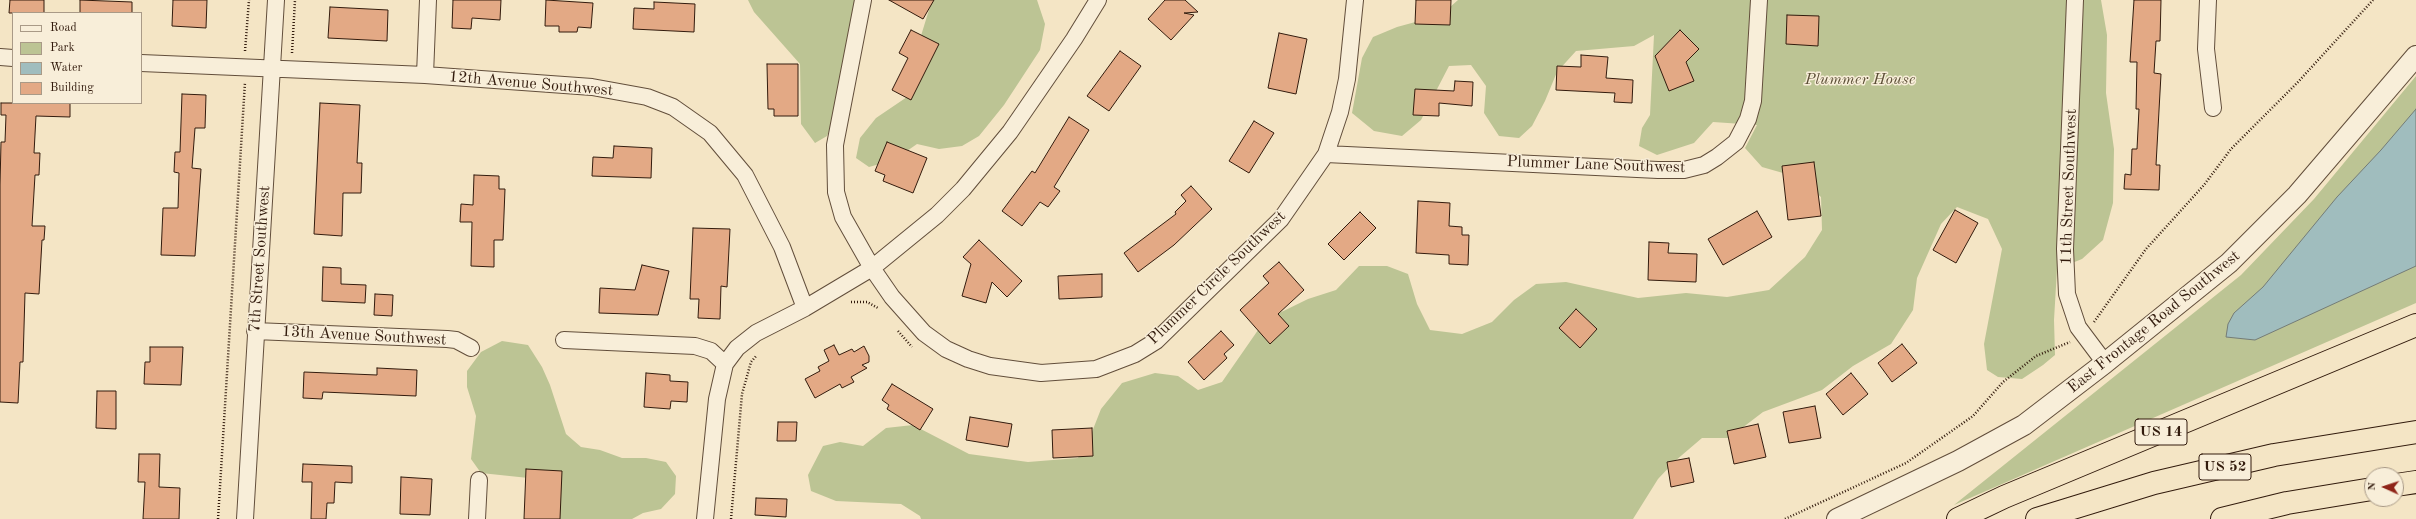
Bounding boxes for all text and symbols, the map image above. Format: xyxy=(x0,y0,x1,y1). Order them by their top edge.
legend xyxy=(12,12,142,104)
text: Road xyxy=(50,22,77,34)
text: Park xyxy=(50,42,75,54)
text: Water xyxy=(50,62,82,74)
street label: 12th Avenue Southwest xyxy=(448,67,614,101)
park label: Plummer House xyxy=(1805,70,1915,90)
text: Building xyxy=(50,82,94,94)
street label: 11th Street Southwest xyxy=(2057,108,2081,266)
street label: Plummer Lane Southwest xyxy=(1506,152,1686,178)
street label: 7th Street Southwest xyxy=(245,185,275,333)
street label: Plummer Circle Southwest xyxy=(1144,207,1290,349)
street label: East Frontage Road Southwest xyxy=(2064,246,2244,398)
street label: 13th Avenue Southwest xyxy=(281,322,447,350)
road number: US 14 xyxy=(2135,419,2187,445)
road number: US 52 xyxy=(2199,454,2251,480)
north arrow xyxy=(2364,467,2404,507)
text: N xyxy=(2367,482,2378,491)

